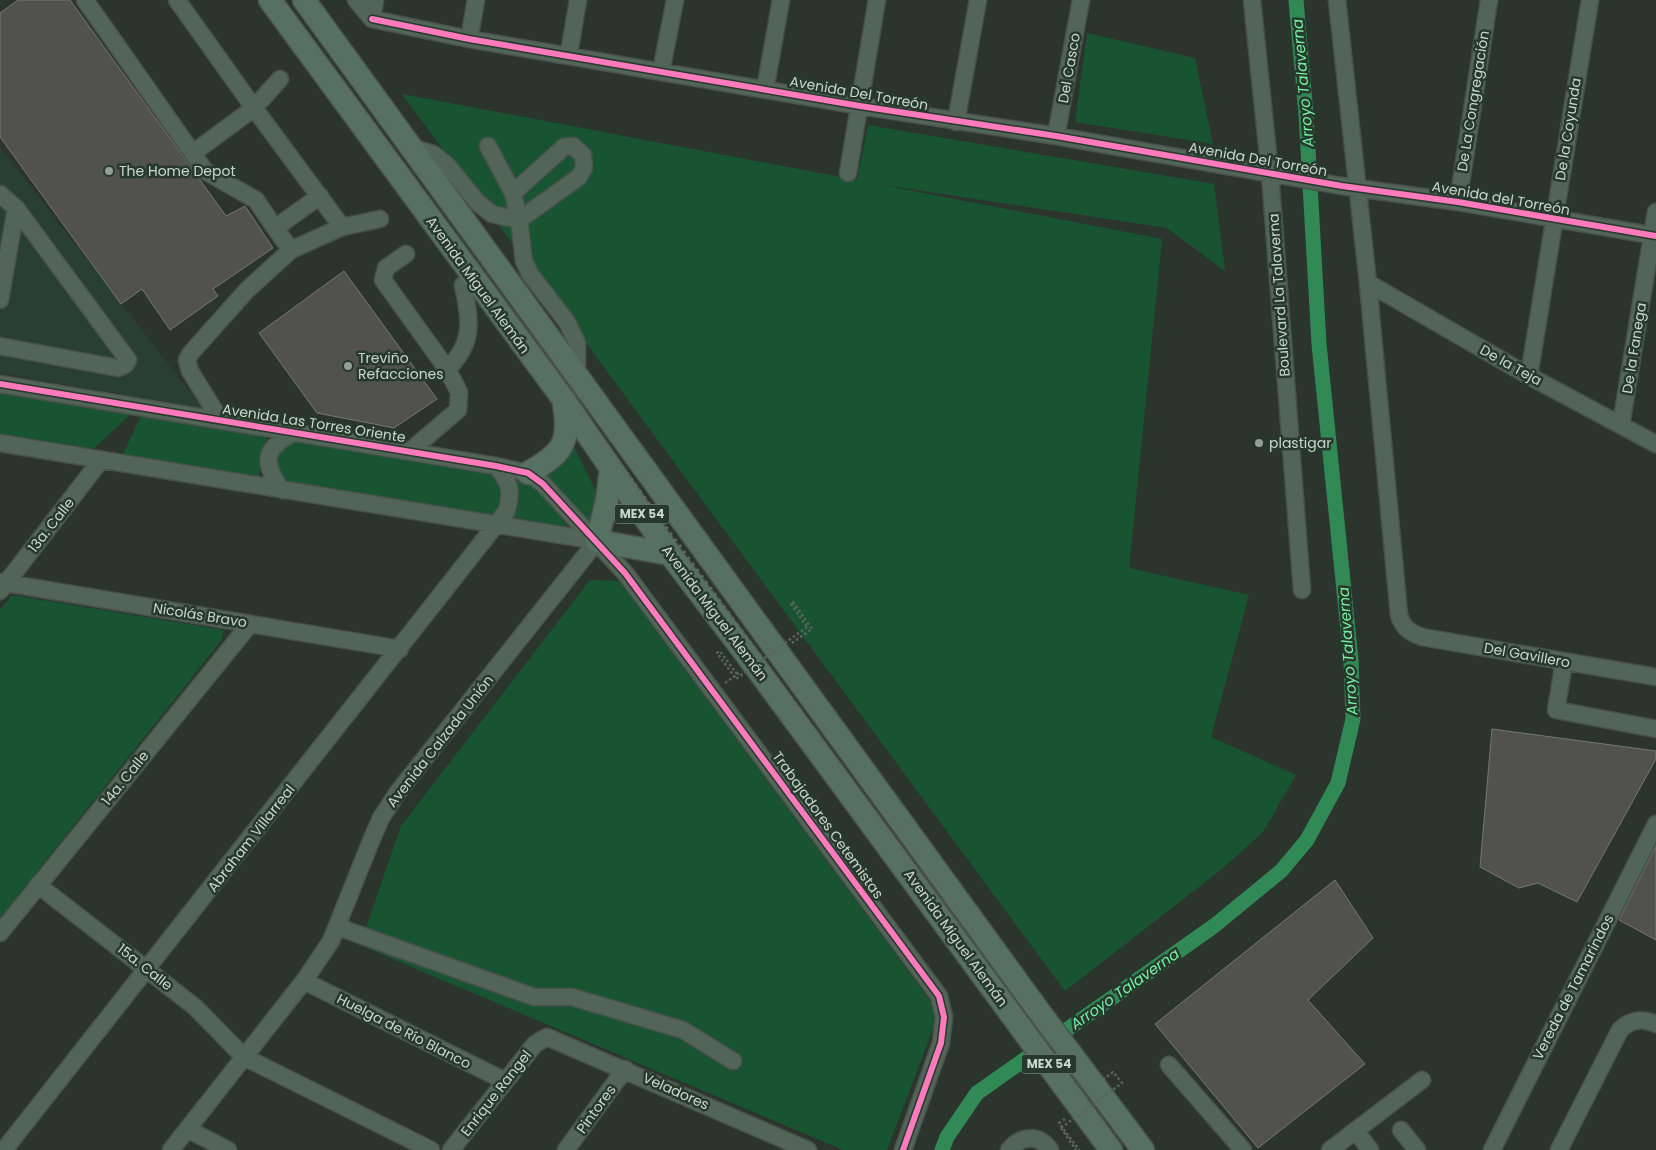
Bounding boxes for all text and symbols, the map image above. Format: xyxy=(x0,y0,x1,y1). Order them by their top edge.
water label: Arroyo Talaverna xyxy=(1286,18,1319,149)
street label: De La Congregación xyxy=(1452,29,1494,173)
street label: Del Casco xyxy=(1053,31,1085,105)
street label: Avenida Del Torreón xyxy=(788,71,930,115)
street label: De la Coyunda xyxy=(1550,76,1586,182)
street label: Avenida Del Torreón xyxy=(1187,137,1329,181)
place label: The Home Depot xyxy=(119,161,236,181)
marker: The Home Depot xyxy=(103,165,115,177)
street label: Avenida del Torreón xyxy=(1430,176,1572,220)
street label: Avenida Miguel Alemán xyxy=(421,212,535,358)
street label: Boulevard La Talaverna xyxy=(1263,213,1295,377)
street label: De la Fanega xyxy=(1617,301,1651,395)
street label: De la Teja xyxy=(1476,340,1546,390)
place label: Treviño Refacciones xyxy=(358,348,444,384)
marker: Treviño Refacciones xyxy=(342,360,354,372)
street label: Avenida Las Torres Oriente xyxy=(221,399,407,447)
place label: plastigar xyxy=(1269,433,1331,453)
marker: plastigar xyxy=(1253,437,1265,449)
street label: 13a. Calle xyxy=(23,493,79,557)
road number: MEX 54 xyxy=(614,504,670,524)
street label: Avenida Miguel Alemán xyxy=(657,541,773,685)
water label: Arroyo Talaverna xyxy=(1333,586,1363,717)
street label: Nicolás Bravo xyxy=(152,598,248,632)
street label: Del Gavillero xyxy=(1482,638,1572,672)
street label: Avenida Calzada Unión xyxy=(382,671,498,811)
street label: 14a. Calle xyxy=(97,746,154,810)
street label: Trabajadores Cetemistas xyxy=(768,747,888,903)
street label: Abraham Villarreal xyxy=(203,780,299,896)
street label: Avenida Miguel Alemán xyxy=(899,865,1013,1011)
street label: Vereda de Tamarindos xyxy=(1528,911,1618,1063)
street label: 15a. Calle xyxy=(113,939,177,995)
water label: Arroyo Talaverna xyxy=(1065,943,1183,1035)
street label: Huelga de Río Blanco xyxy=(334,989,474,1073)
street label: Enrique Rangel xyxy=(456,1046,536,1140)
road number: MEX 54 xyxy=(1022,1054,1076,1074)
street label: Veladores xyxy=(640,1067,712,1115)
street label: Pintores xyxy=(572,1081,620,1137)

